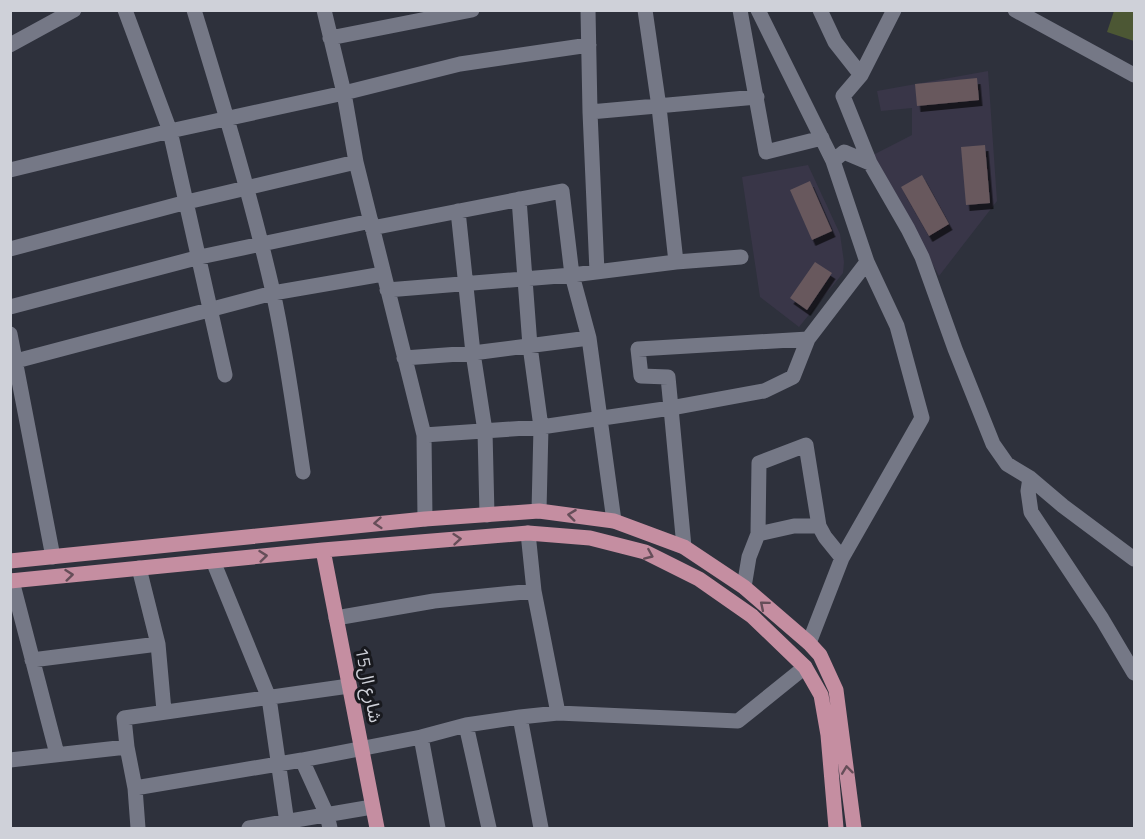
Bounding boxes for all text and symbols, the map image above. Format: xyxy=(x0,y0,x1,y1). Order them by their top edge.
one-way arrow xyxy=(567,510,577,522)
one-way arrow xyxy=(373,516,382,529)
one-way arrow xyxy=(452,532,461,545)
one-way arrow xyxy=(643,548,654,560)
one-way arrow xyxy=(258,550,267,563)
one-way arrow xyxy=(64,570,73,582)
one-way arrow xyxy=(760,601,771,612)
street label: شارع ال15 xyxy=(348,645,390,725)
one-way arrow xyxy=(841,766,854,775)

